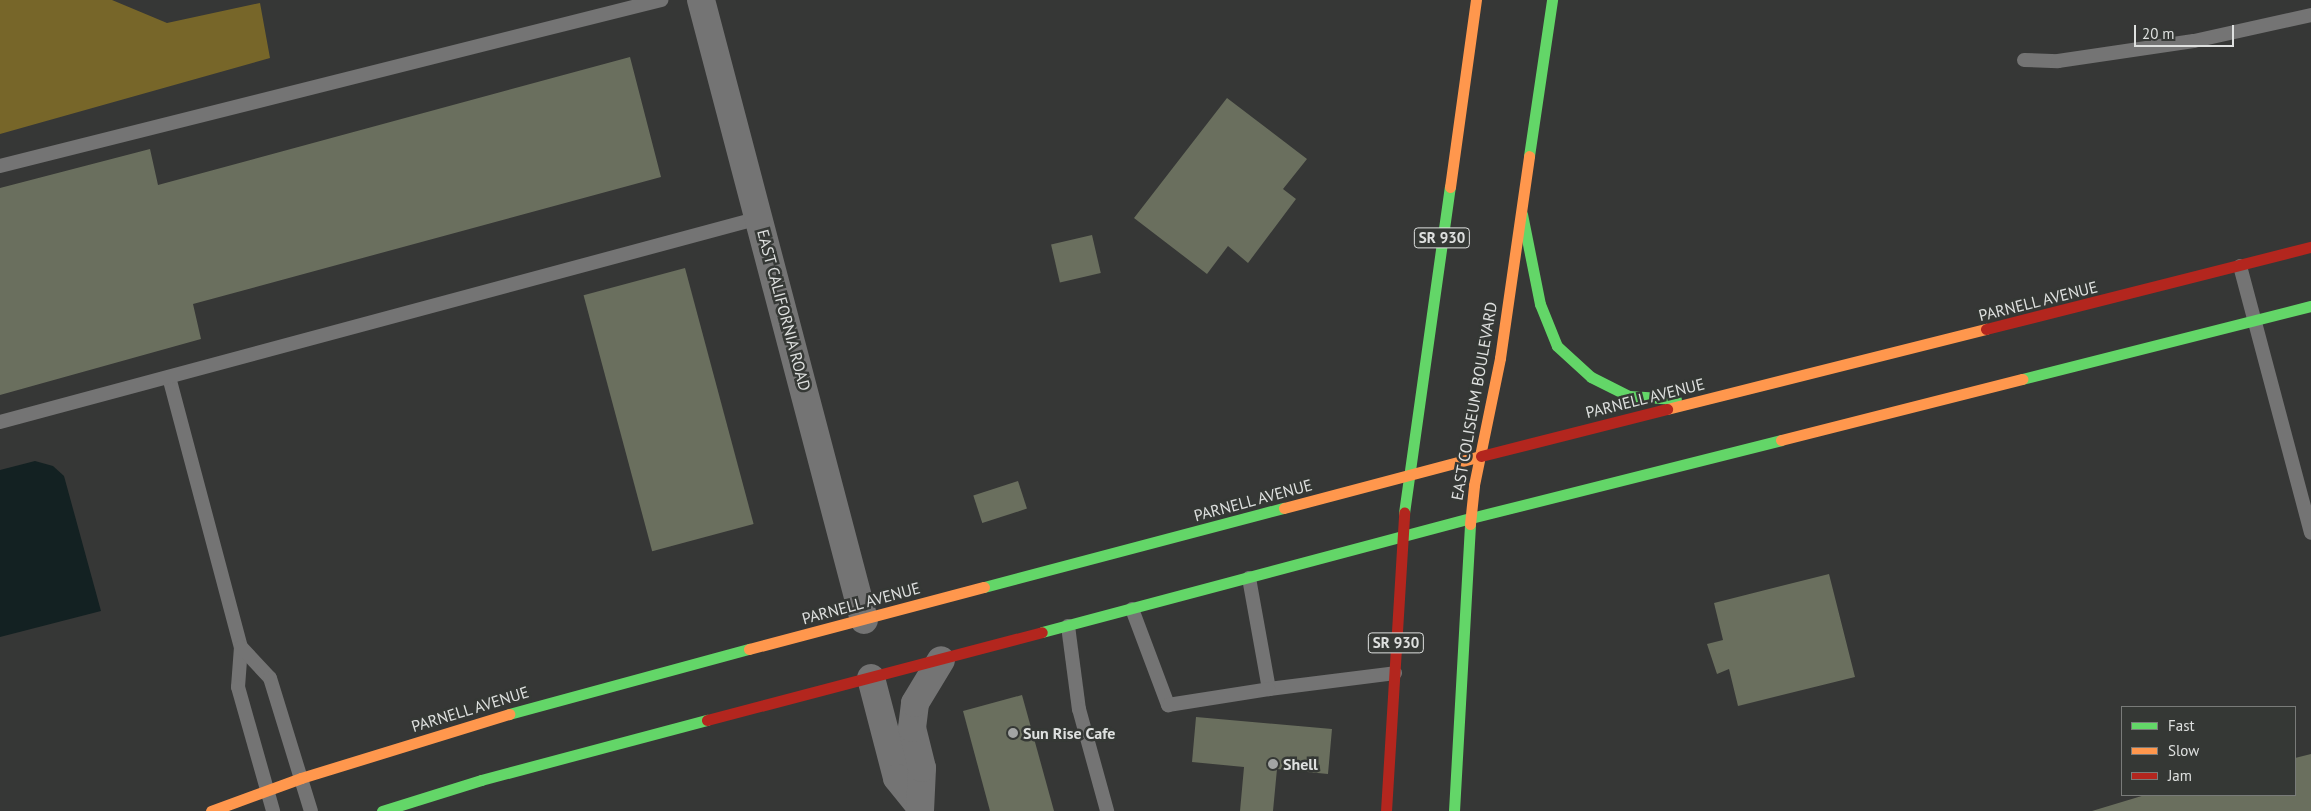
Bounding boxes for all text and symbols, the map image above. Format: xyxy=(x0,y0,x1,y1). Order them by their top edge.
scale bar xyxy=(2136,15,2236,47)
text: 20 m xyxy=(2142,24,2175,43)
road number: SR 930 xyxy=(1413,226,1471,250)
street label: EAST CALIFORNIA ROAD xyxy=(753,227,815,393)
street label: PARNELL AVENUE xyxy=(1976,277,2100,325)
street label: EAST COLISEUM BOULEVARD xyxy=(1447,300,1501,502)
street label: PARNELL AVENUE xyxy=(1583,374,1707,422)
street label: PARNELL AVENUE xyxy=(1191,475,1315,525)
street label: PARNELL AVENUE xyxy=(799,578,923,628)
road number: SR 930 xyxy=(1367,630,1425,656)
street label: PARNELL AVENUE xyxy=(408,682,532,736)
legend xyxy=(2121,706,2296,796)
text: Fast xyxy=(2168,716,2195,735)
place label: Sun Rise Cafe xyxy=(1023,723,1116,743)
marker: Sun Rise Cafe xyxy=(1007,727,1019,739)
text: Slow xyxy=(2168,741,2199,760)
place label: Shell xyxy=(1283,754,1318,774)
marker: Shell xyxy=(1267,758,1279,770)
text: Jam xyxy=(2168,766,2192,785)

